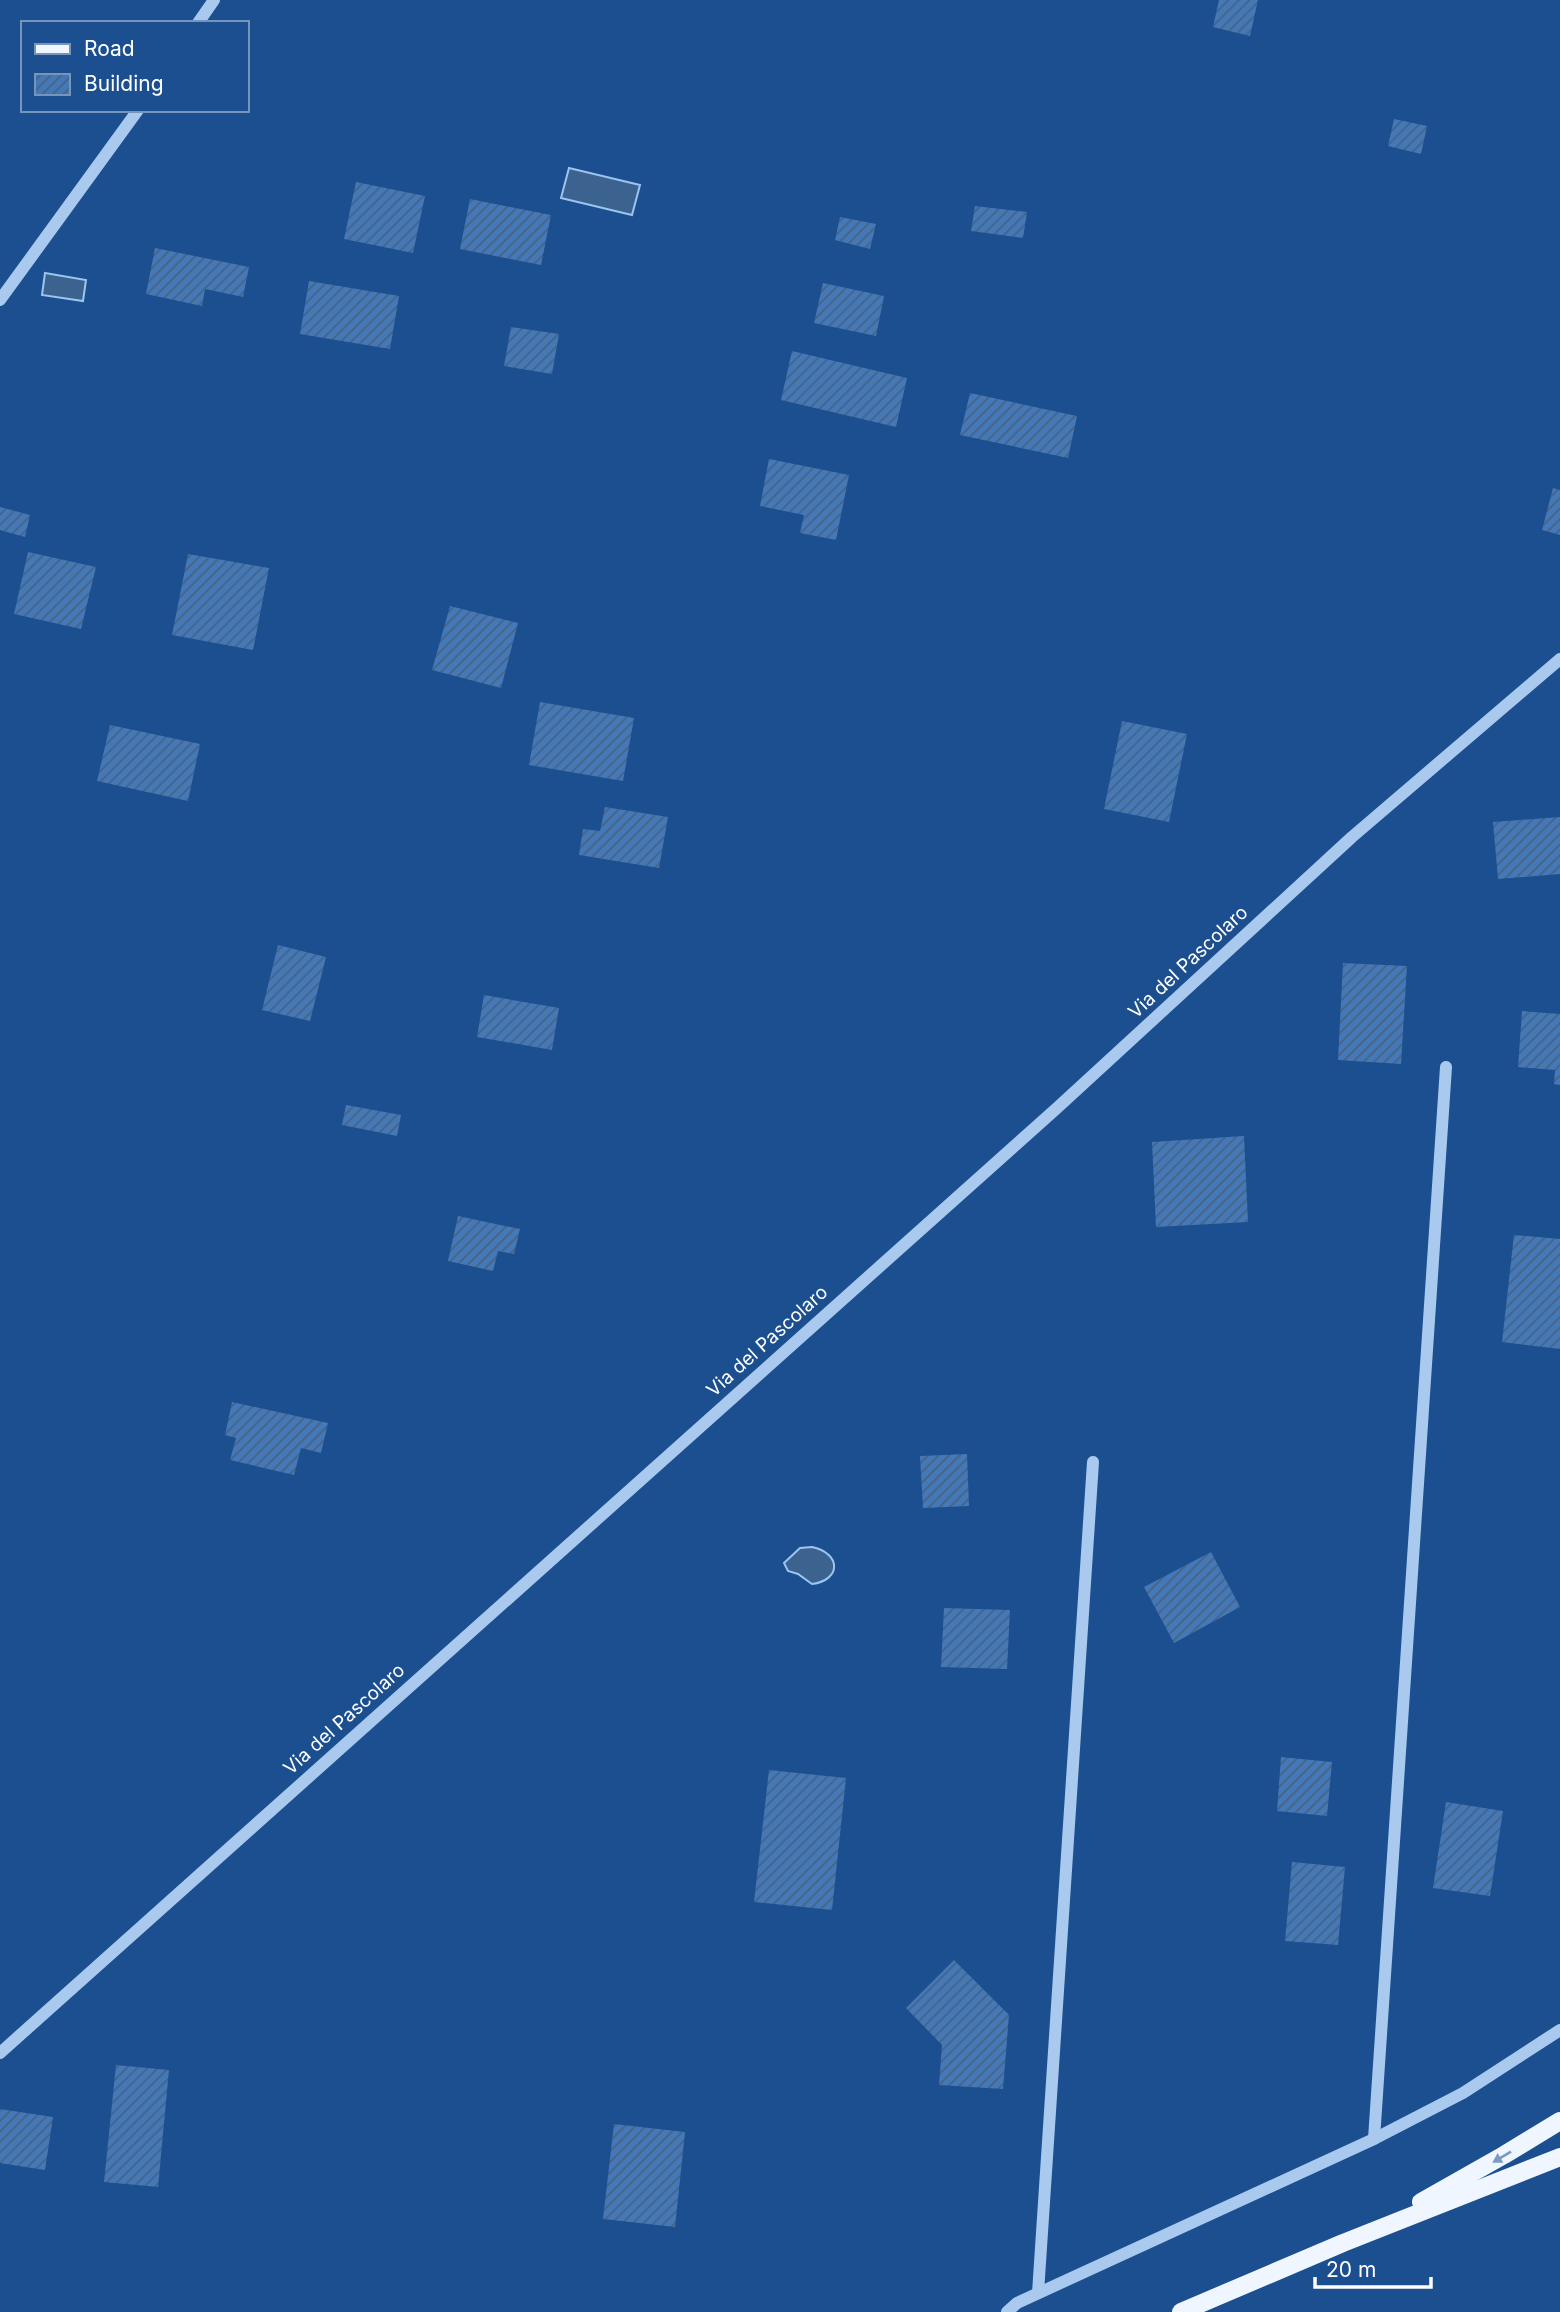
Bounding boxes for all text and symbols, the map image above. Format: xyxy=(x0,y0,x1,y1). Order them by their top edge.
legend xyxy=(21,21,248,112)
text: Road xyxy=(84,36,135,61)
text: Building xyxy=(84,71,164,96)
street label: Via del Pascolaro xyxy=(1123,901,1253,1023)
street label: Via del Pascolaro xyxy=(702,1281,832,1401)
street label: Via del Pascolaro xyxy=(279,1659,409,1779)
one-way arrow xyxy=(1492,2150,1511,2163)
scale bar xyxy=(1315,2246,1430,2290)
text: 20 m xyxy=(1326,2257,1376,2282)

